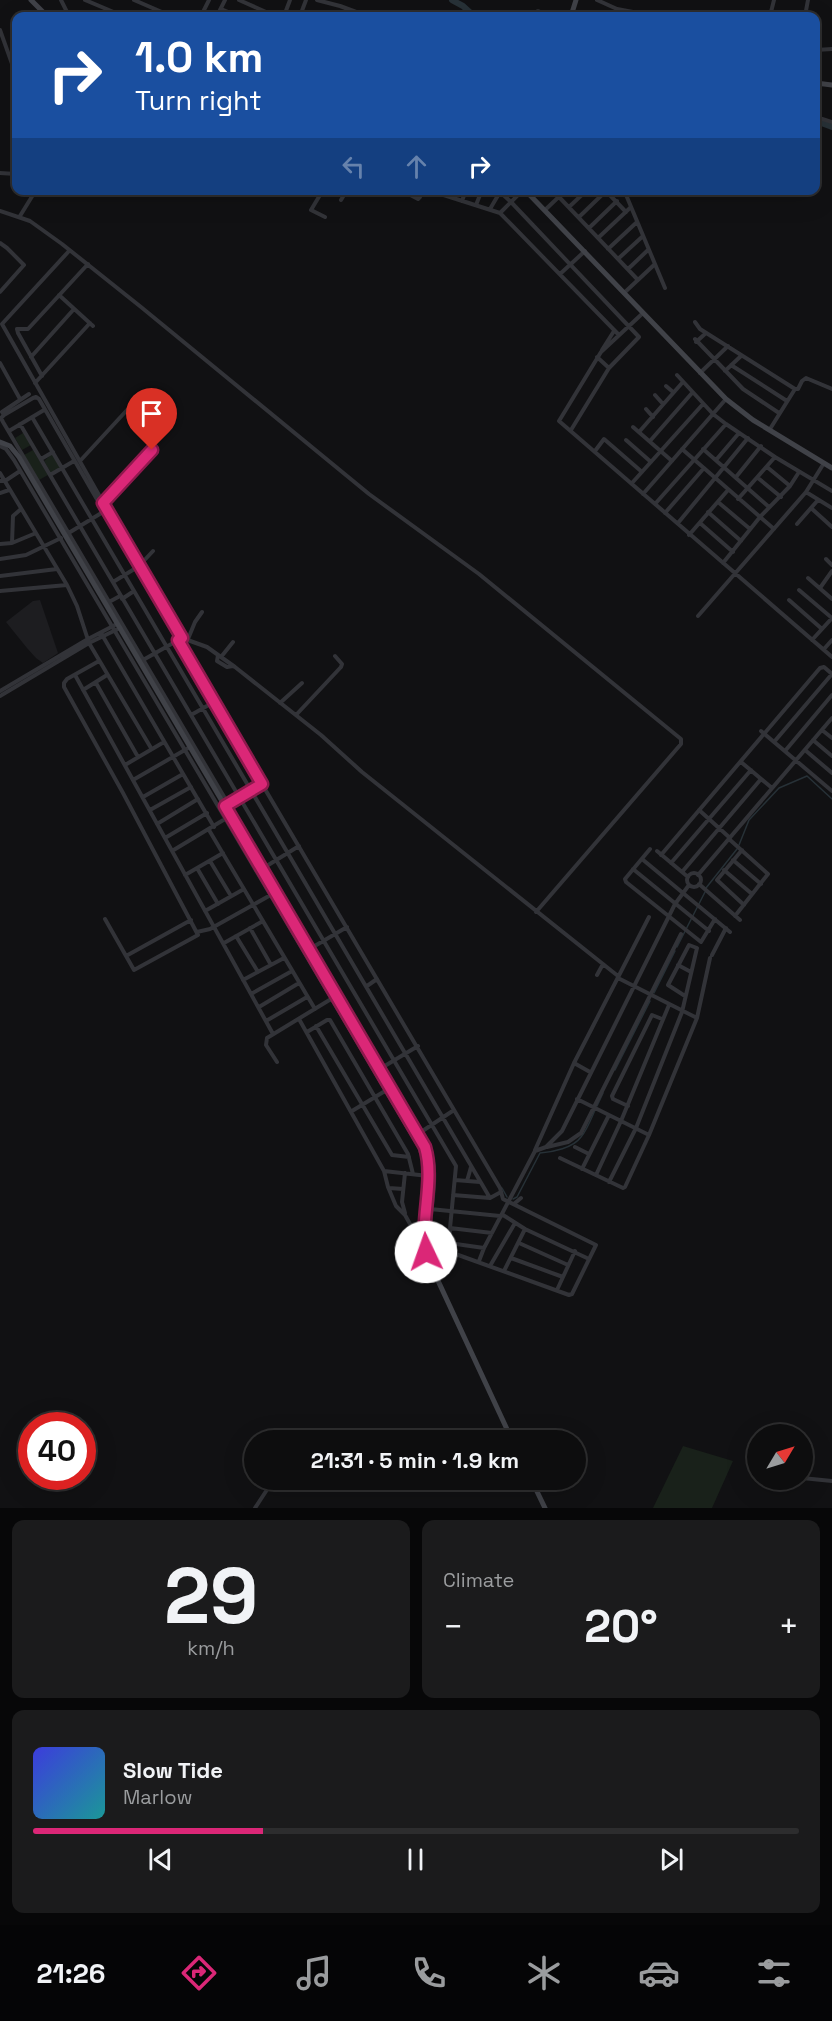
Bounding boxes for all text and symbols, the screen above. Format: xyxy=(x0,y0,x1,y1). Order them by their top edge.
text: 1.0 km xyxy=(135,31,263,84)
icon: right xyxy=(36,36,114,114)
text: Turn right xyxy=(135,83,262,118)
icon: left xyxy=(337,150,370,183)
icon: ahead xyxy=(400,150,433,183)
icon: right xyxy=(463,150,496,183)
pin xyxy=(126,388,177,450)
icon: arrive xyxy=(135,397,168,430)
position arrow xyxy=(394,1220,458,1284)
speed limit sign: 40 xyxy=(18,1412,96,1490)
north arrow xyxy=(747,1424,813,1490)
map controls xyxy=(747,1424,813,1490)
text: 21:31 · 5 min · 1.9 km xyxy=(311,1446,519,1474)
text: 29 xyxy=(164,1546,258,1646)
text: Climate xyxy=(443,1567,514,1593)
text: 20° xyxy=(584,1598,658,1655)
text: − xyxy=(443,1606,463,1648)
text: + xyxy=(779,1606,799,1648)
text: km/h xyxy=(187,1635,235,1661)
text: Slow Tide xyxy=(123,1756,223,1784)
text: Marlow xyxy=(123,1784,192,1810)
icon: previous xyxy=(144,1843,177,1876)
icon: pause xyxy=(399,1843,432,1876)
icon: next xyxy=(655,1843,688,1876)
icon: directions xyxy=(178,1952,220,1994)
icon: music xyxy=(293,1952,335,1994)
icon: phone xyxy=(408,1952,450,1994)
icon: climate xyxy=(523,1952,565,1994)
icon: car xyxy=(638,1952,680,1994)
icon: filters xyxy=(753,1952,795,1994)
text: 21:26 xyxy=(36,1956,106,1991)

